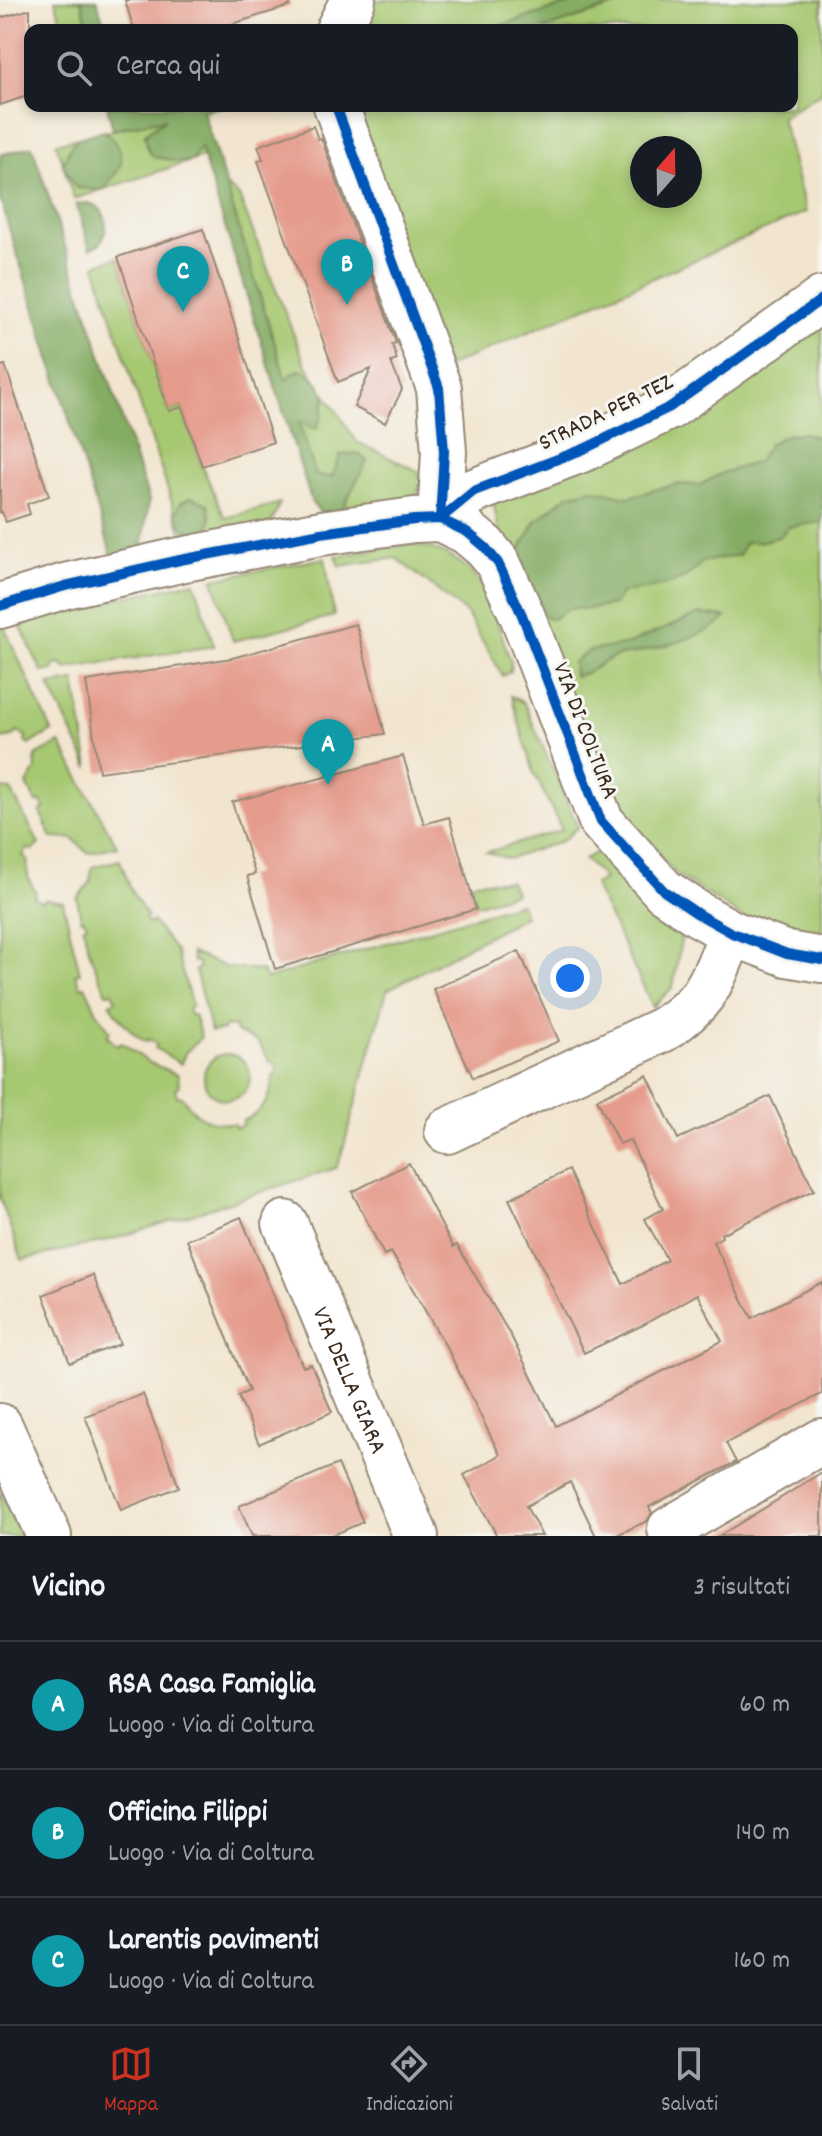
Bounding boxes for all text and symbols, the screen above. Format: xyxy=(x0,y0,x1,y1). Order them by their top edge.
search box xyxy=(24,24,798,112)
icon: search xyxy=(52,46,96,90)
text: Cerca qui xyxy=(116,47,220,90)
north arrow xyxy=(630,136,702,208)
pin: B xyxy=(321,239,373,305)
pin: C xyxy=(157,246,209,312)
street label: STRADA PER TEZ xyxy=(533,366,680,461)
street label: VIA DI COLTURA xyxy=(542,658,626,805)
pin: A xyxy=(302,719,354,785)
your location xyxy=(550,958,590,998)
street label: VIA DELLA GIARA xyxy=(302,1302,394,1460)
text: Vicino xyxy=(32,1564,105,1613)
text: 3 risultati xyxy=(694,1570,790,1607)
text: RSA Casa Famiglia xyxy=(108,1665,315,1708)
text: A xyxy=(51,1687,65,1724)
text: 60 m xyxy=(739,1687,790,1724)
text: Luogo · Via di Coltura xyxy=(108,1708,314,1745)
text: Officina Filippi xyxy=(108,1793,267,1836)
text: B xyxy=(52,1815,64,1852)
text: 140 m xyxy=(736,1815,790,1852)
text: Luogo · Via di Coltura xyxy=(108,1836,314,1873)
text: Larentis pavimenti xyxy=(108,1921,319,1964)
text: C xyxy=(52,1943,64,1980)
text: 160 m xyxy=(734,1943,790,1980)
text: Luogo · Via di Coltura xyxy=(108,1964,314,2001)
tab: Mappa xyxy=(104,2042,158,2121)
tab: Indicazioni xyxy=(366,2042,453,2121)
tab: Salvati xyxy=(661,2042,718,2121)

